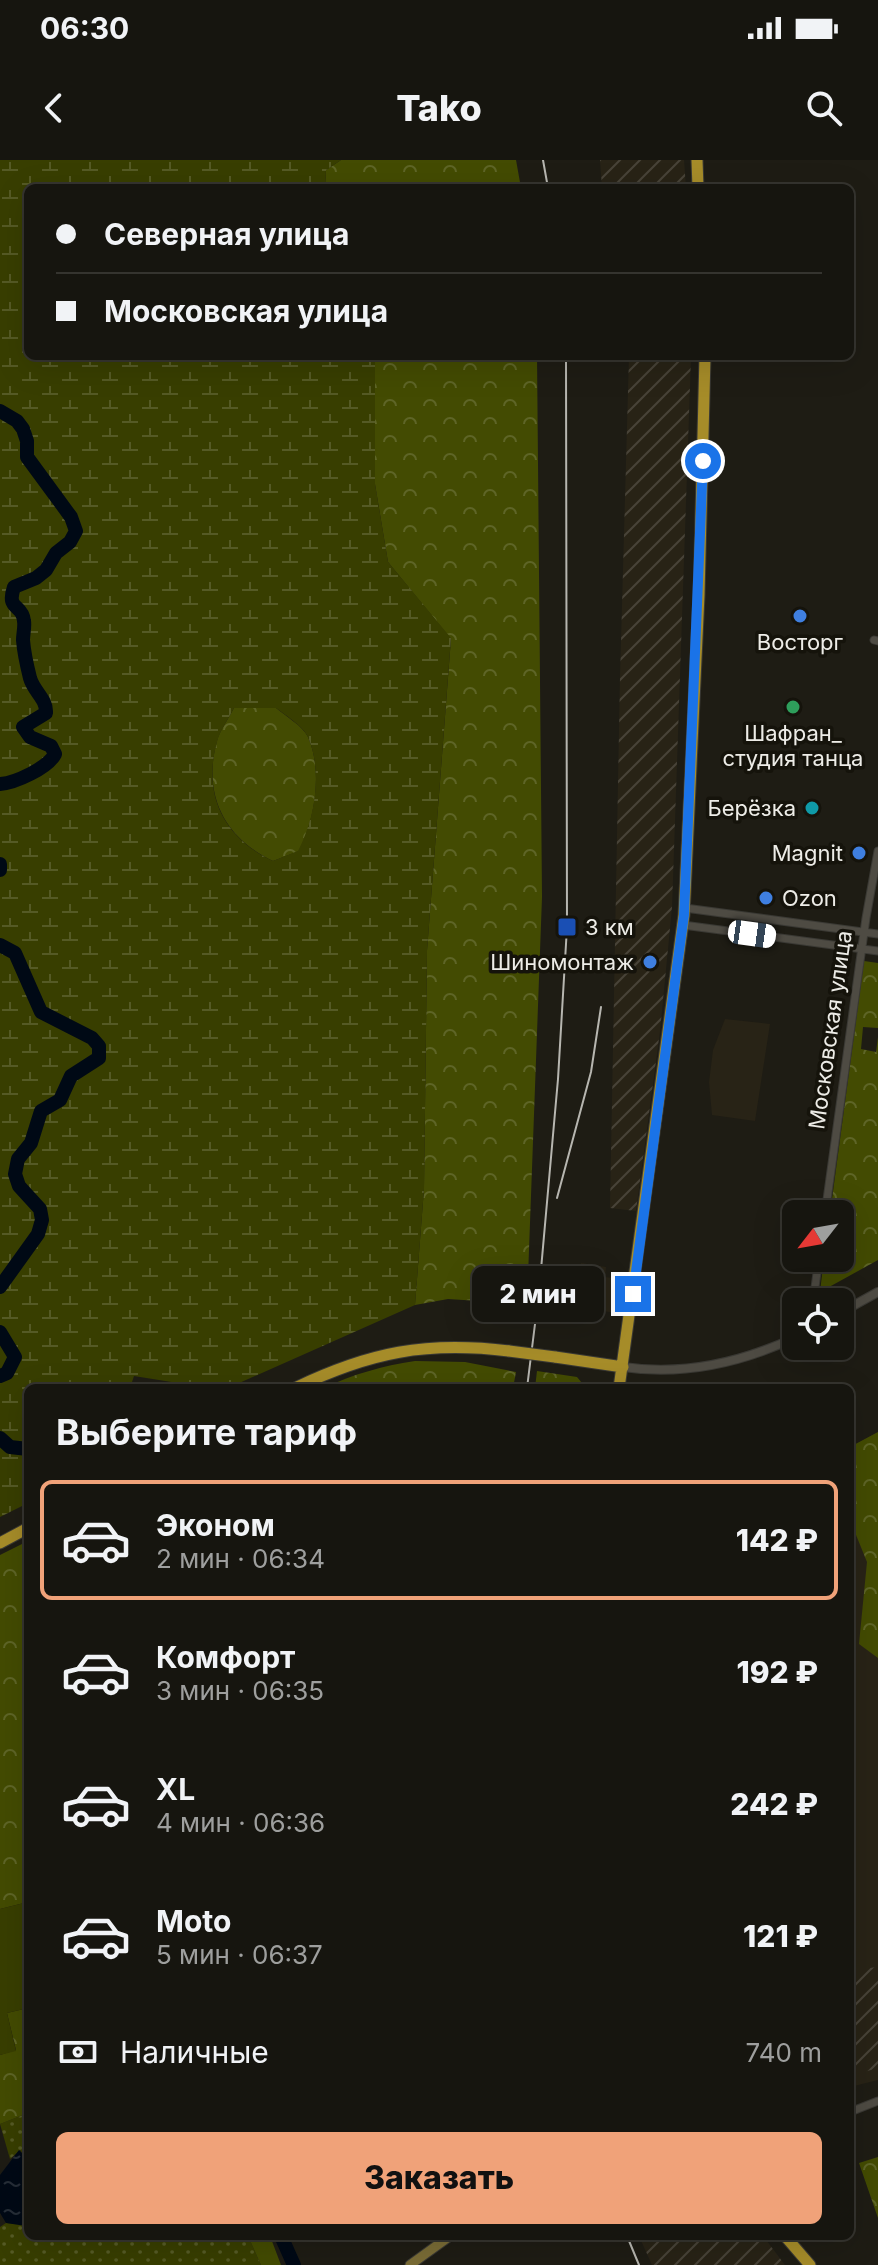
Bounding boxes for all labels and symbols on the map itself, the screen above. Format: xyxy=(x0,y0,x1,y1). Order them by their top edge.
route start xyxy=(685,443,721,479)
marker: Восторг xyxy=(791,607,809,625)
place label: Восторг xyxy=(757,629,844,655)
marker: Шафран_ студия танца xyxy=(784,698,802,716)
place label: Шафран_ студия танца xyxy=(723,720,863,771)
place label: Берёзка xyxy=(708,795,796,821)
marker: Берёзка xyxy=(803,799,821,817)
place label: Magnit xyxy=(772,840,843,866)
marker: Magnit xyxy=(850,844,868,862)
place label: Ozon xyxy=(782,885,837,911)
marker: Ozon xyxy=(757,889,775,907)
place label: 3 км xyxy=(585,914,634,940)
marker: 3 км xyxy=(556,916,578,938)
car xyxy=(727,919,777,949)
street label: Московская улица xyxy=(803,929,857,1131)
place label: Шиномонтаж xyxy=(490,949,634,975)
marker: Шиномонтаж xyxy=(641,953,659,971)
north arrow xyxy=(782,1200,854,1272)
callout: 2 мин xyxy=(473,1266,605,1322)
route end xyxy=(615,1276,651,1312)

